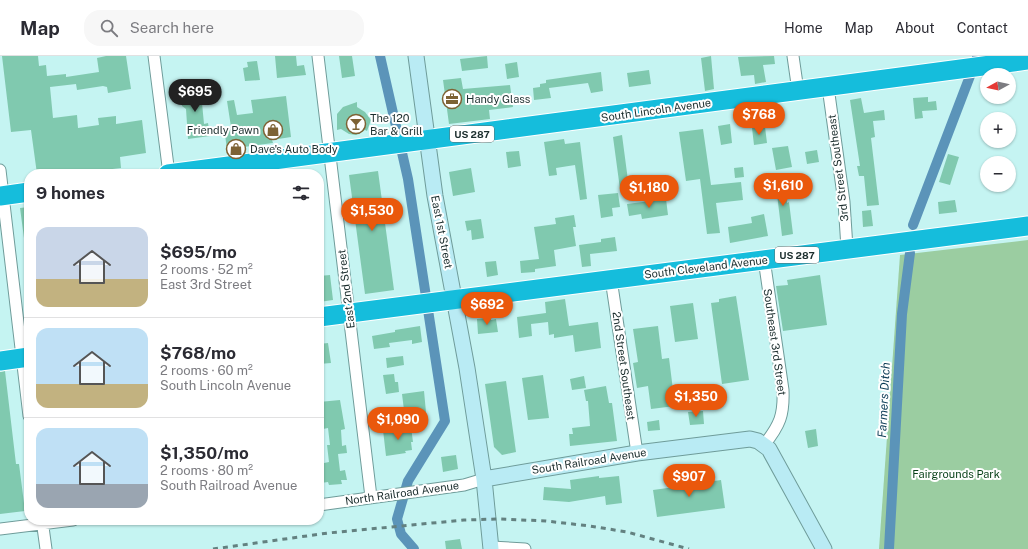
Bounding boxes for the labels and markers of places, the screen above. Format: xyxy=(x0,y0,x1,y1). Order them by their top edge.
pin: $695 xyxy=(171,79,219,113)
office icon: Handy Glass xyxy=(441,88,463,110)
place label: Handy Glass xyxy=(466,93,531,105)
pin: $768 xyxy=(735,102,783,136)
place label: The 120 Bar & Grill xyxy=(370,112,423,137)
bar icon: The 120 Bar & Grill xyxy=(345,113,367,135)
shop icon: Friendly Pawn xyxy=(262,119,284,141)
place label: Friendly Pawn xyxy=(187,124,259,136)
shop icon: Dave's Auto Body xyxy=(225,138,247,160)
place label: Dave's Auto Body xyxy=(250,143,338,155)
pin: $1,610 xyxy=(750,173,816,207)
pin: $1,180 xyxy=(616,175,682,209)
pin: $1,530 xyxy=(339,198,405,232)
pin: $692 xyxy=(463,292,511,326)
pin: $1,350 xyxy=(663,384,729,418)
pin: $1,090 xyxy=(365,407,431,441)
pin: $907 xyxy=(665,464,713,498)

